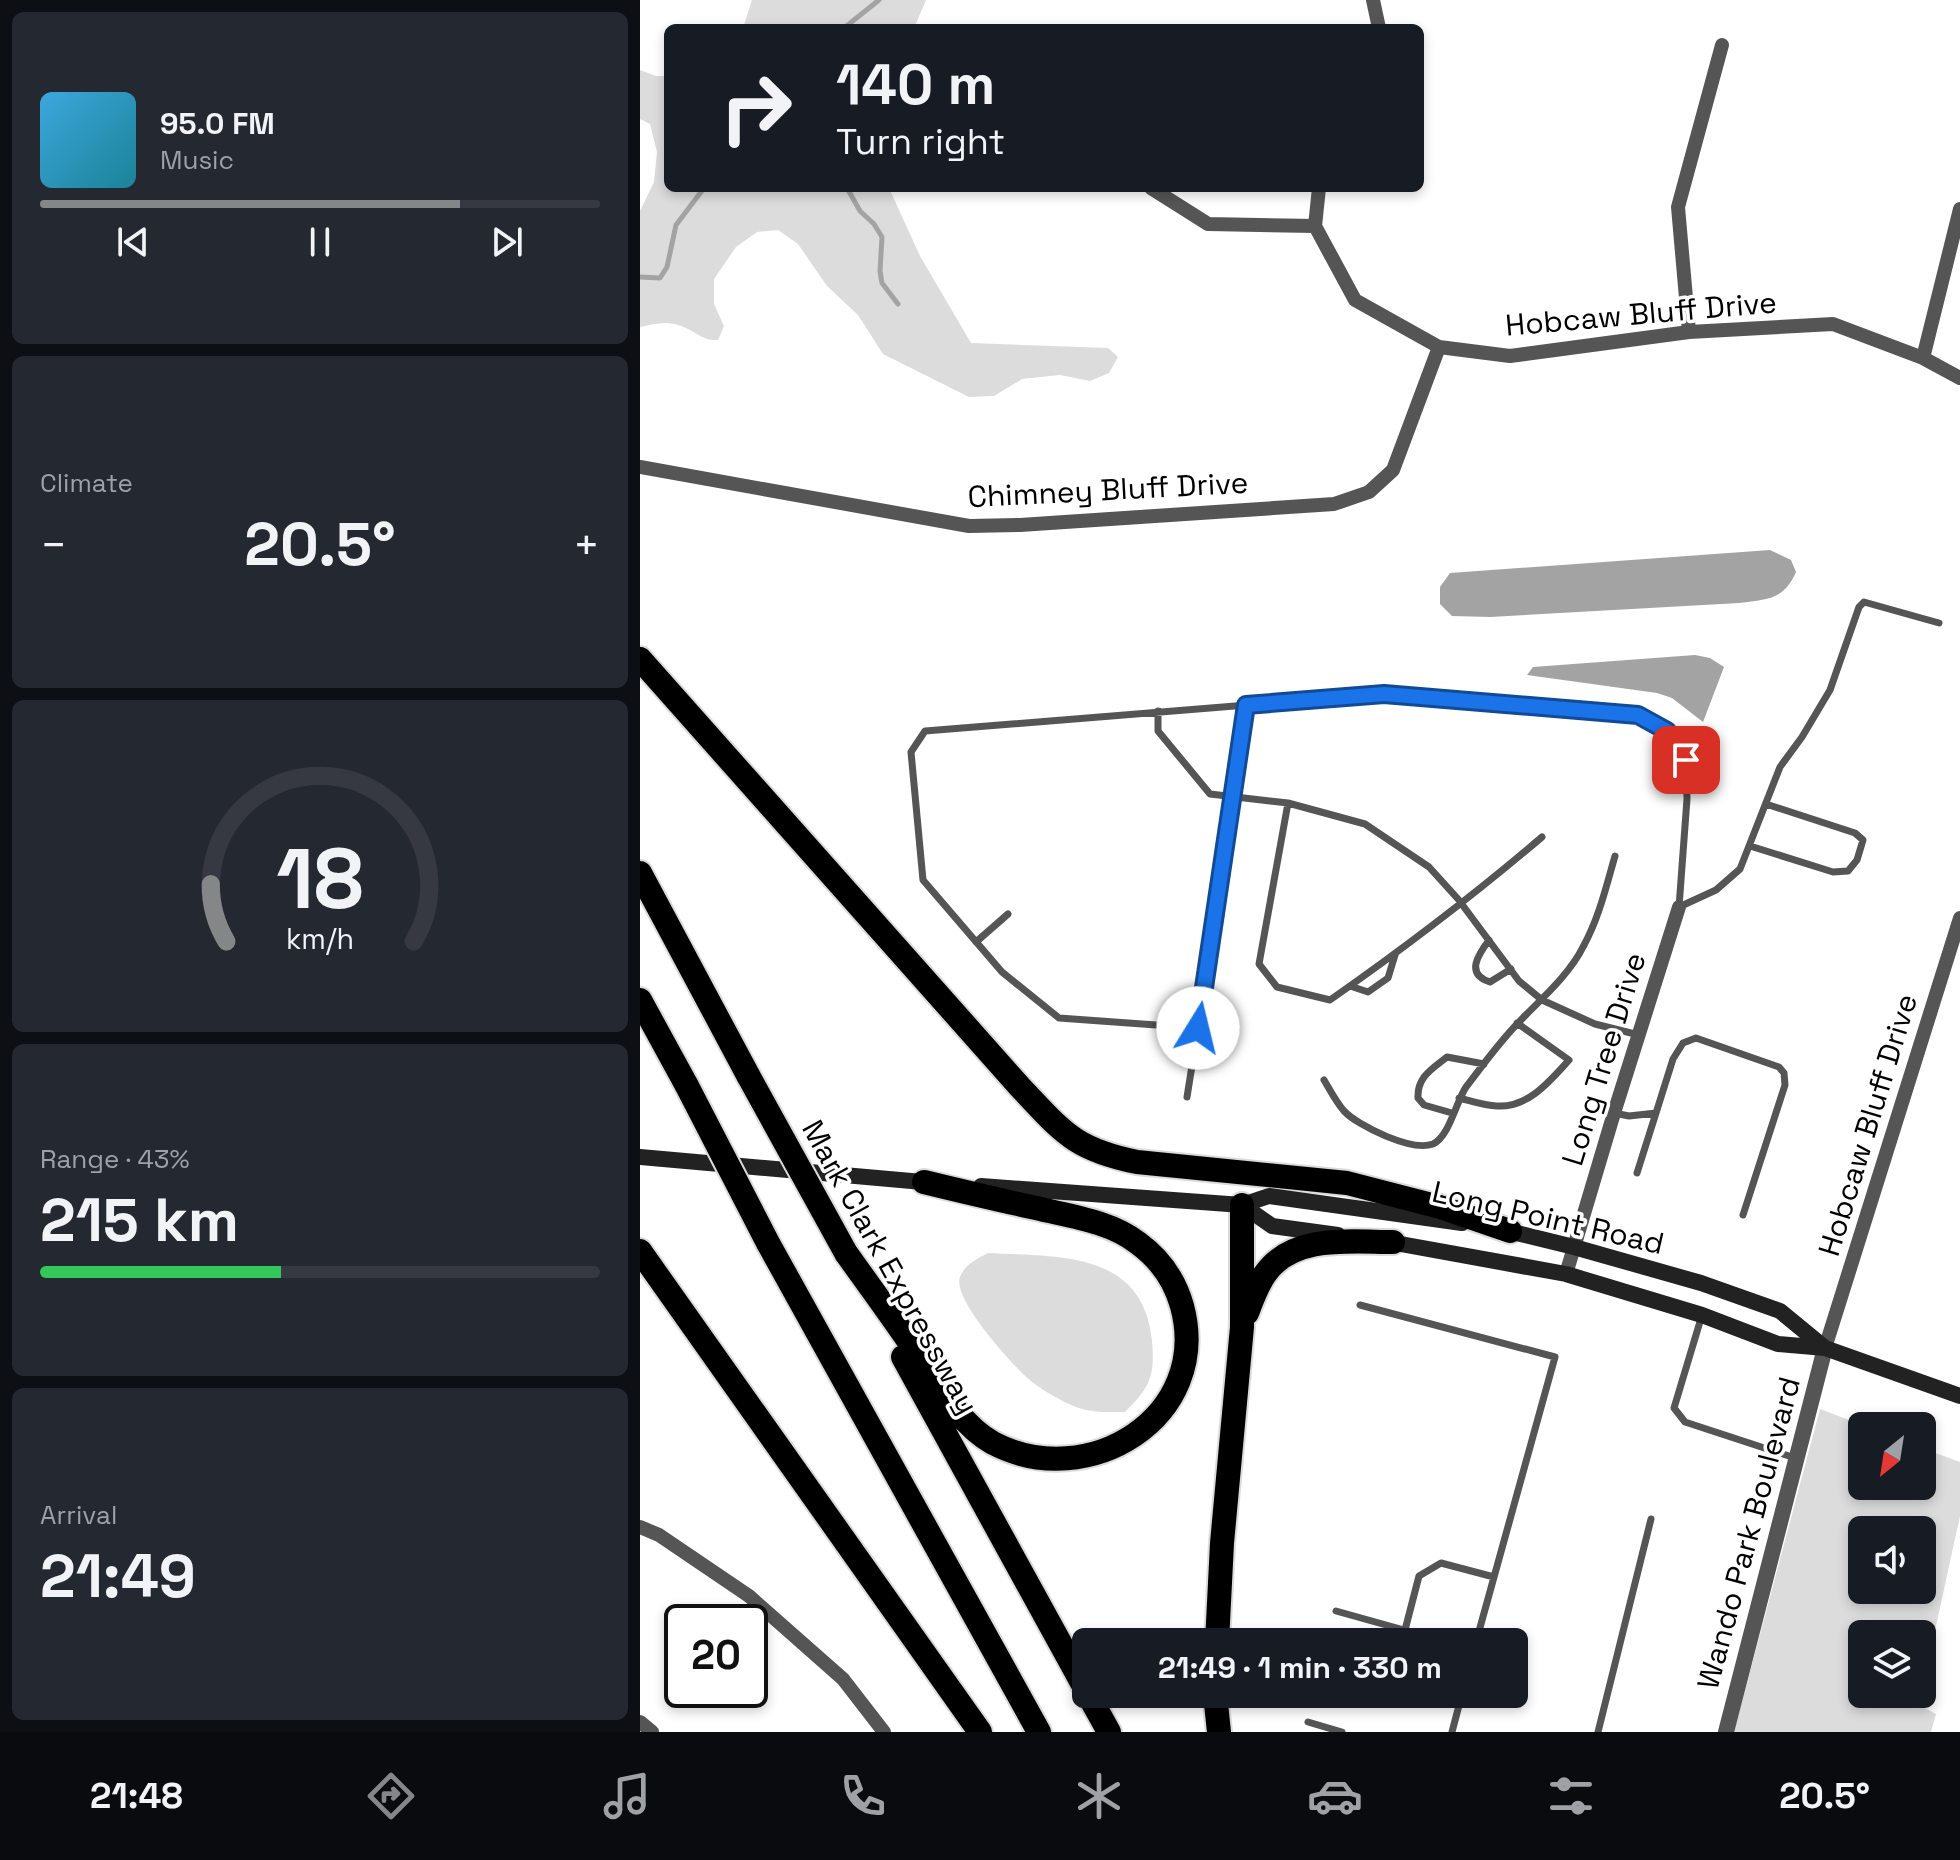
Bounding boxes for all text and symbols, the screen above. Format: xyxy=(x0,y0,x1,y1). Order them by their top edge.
text: 140 m xyxy=(836,49,995,120)
icon: right xyxy=(704,56,808,160)
text: 95.0 FM xyxy=(160,104,275,143)
text: Turn right xyxy=(836,119,1005,165)
text: Music xyxy=(160,143,234,177)
icon: previous xyxy=(111,220,155,264)
icon: pause xyxy=(298,220,342,264)
icon: next xyxy=(485,220,529,264)
street label: Hobcaw Bluff Drive xyxy=(1504,282,1778,345)
street label: Chimney Bluff Drive xyxy=(967,463,1249,516)
text: Climate xyxy=(40,466,133,500)
text: 20.5° xyxy=(244,506,396,583)
text: − xyxy=(40,517,67,573)
text: + xyxy=(573,517,600,573)
pin xyxy=(1652,726,1720,794)
icon: arrive xyxy=(1664,738,1708,782)
text: 18 xyxy=(276,826,364,932)
text: km/h xyxy=(286,921,354,957)
street label: Long Tree Drive xyxy=(1553,948,1654,1170)
position arrow xyxy=(1156,986,1240,1070)
street label: Hobcaw Bluff Drive xyxy=(1809,989,1926,1261)
street label: Mark Clark Expressway xyxy=(793,1113,988,1421)
text: Range · 43% xyxy=(40,1142,190,1176)
street label: Long Point Road xyxy=(1428,1172,1668,1263)
text: 215 km xyxy=(40,1182,239,1259)
street label: Wando Park Boulevard xyxy=(1688,1373,1809,1693)
north arrow xyxy=(1848,1412,1936,1500)
map controls xyxy=(1848,1412,1936,1708)
text: Arrival xyxy=(40,1498,117,1532)
button: sound xyxy=(1848,1516,1936,1604)
text: 21:49 xyxy=(40,1538,196,1615)
speed limit sign: 20 xyxy=(664,1604,768,1708)
button: layers xyxy=(1848,1620,1936,1708)
text: 21:49 · 1 min · 330 m xyxy=(1158,1648,1442,1687)
icon: directions xyxy=(363,1768,419,1824)
icon: music xyxy=(599,1768,655,1824)
icon: phone xyxy=(835,1768,891,1824)
icon: climate xyxy=(1071,1768,1127,1824)
icon: car xyxy=(1307,1768,1363,1824)
icon: filters xyxy=(1543,1768,1599,1824)
text: 21:48 xyxy=(90,1773,183,1819)
text: 20.5° xyxy=(1779,1773,1870,1819)

